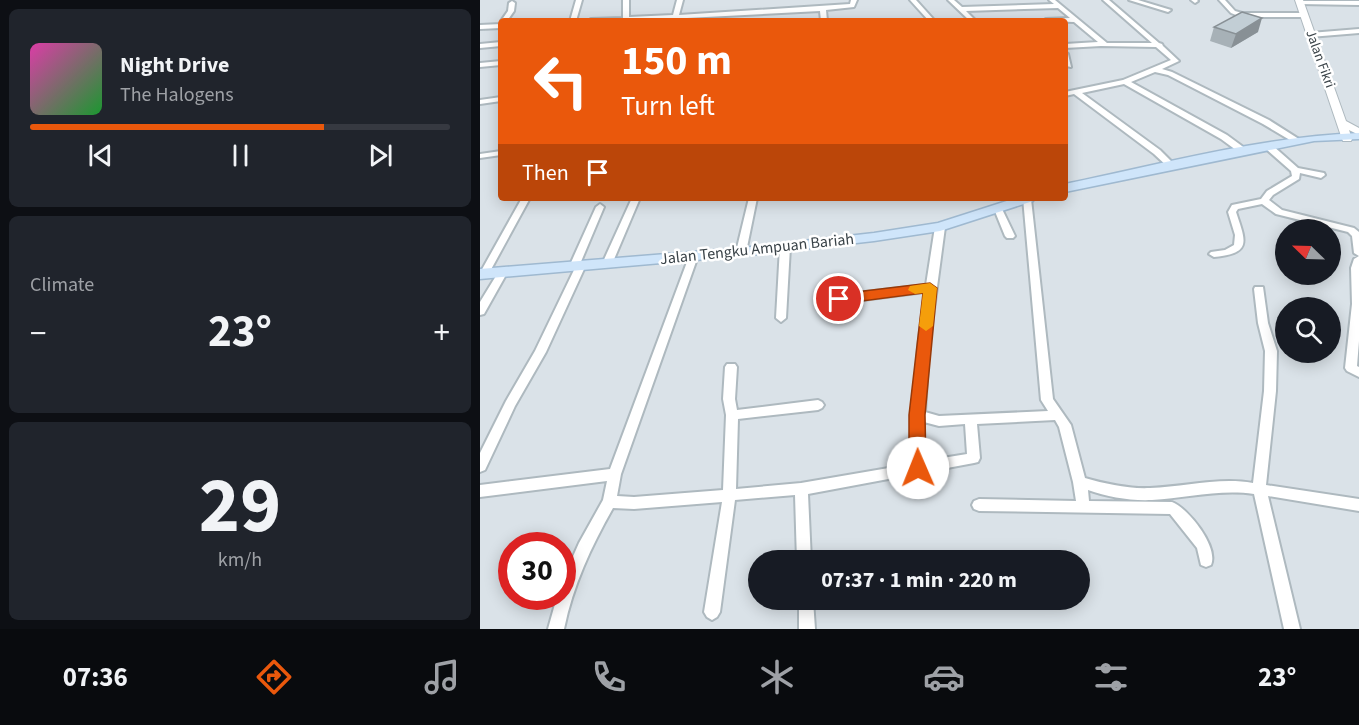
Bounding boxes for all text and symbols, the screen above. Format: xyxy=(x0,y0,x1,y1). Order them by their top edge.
street label: Jalan Fikri xyxy=(1300,27,1340,91)
text: 150 m xyxy=(621,31,732,91)
icon: left xyxy=(522,42,600,120)
text: Night Drive xyxy=(120,49,229,81)
text: The Halogens xyxy=(120,81,234,109)
text: Turn left xyxy=(621,87,715,126)
icon: previous xyxy=(84,139,117,172)
icon: pause xyxy=(224,139,257,172)
icon: next xyxy=(364,139,397,172)
icon: arrive xyxy=(581,156,614,189)
text: Then xyxy=(522,157,569,189)
north arrow xyxy=(1275,219,1341,285)
map controls xyxy=(1275,219,1341,363)
street label: Jalan Tengku Ampuan Bariah xyxy=(659,228,855,270)
text: Climate xyxy=(30,271,94,299)
pin xyxy=(813,273,864,324)
icon: arrive xyxy=(822,282,855,315)
button: search xyxy=(1275,297,1341,363)
text: 23° xyxy=(208,300,272,364)
text: − xyxy=(30,310,46,357)
text: + xyxy=(434,310,450,357)
position arrow xyxy=(886,436,950,500)
text: 29 xyxy=(199,451,281,562)
speed limit sign: 30 xyxy=(498,532,576,610)
text: km/h xyxy=(218,546,262,574)
text: 07:37 · 1 min · 220 m xyxy=(821,564,1017,596)
icon: directions xyxy=(253,656,295,698)
icon: music xyxy=(421,656,463,698)
icon: phone xyxy=(588,656,630,698)
icon: climate xyxy=(756,656,798,698)
icon: car xyxy=(923,656,965,698)
icon: filters xyxy=(1090,656,1132,698)
text: 07:36 xyxy=(63,658,128,697)
text: 23° xyxy=(1258,658,1296,697)

